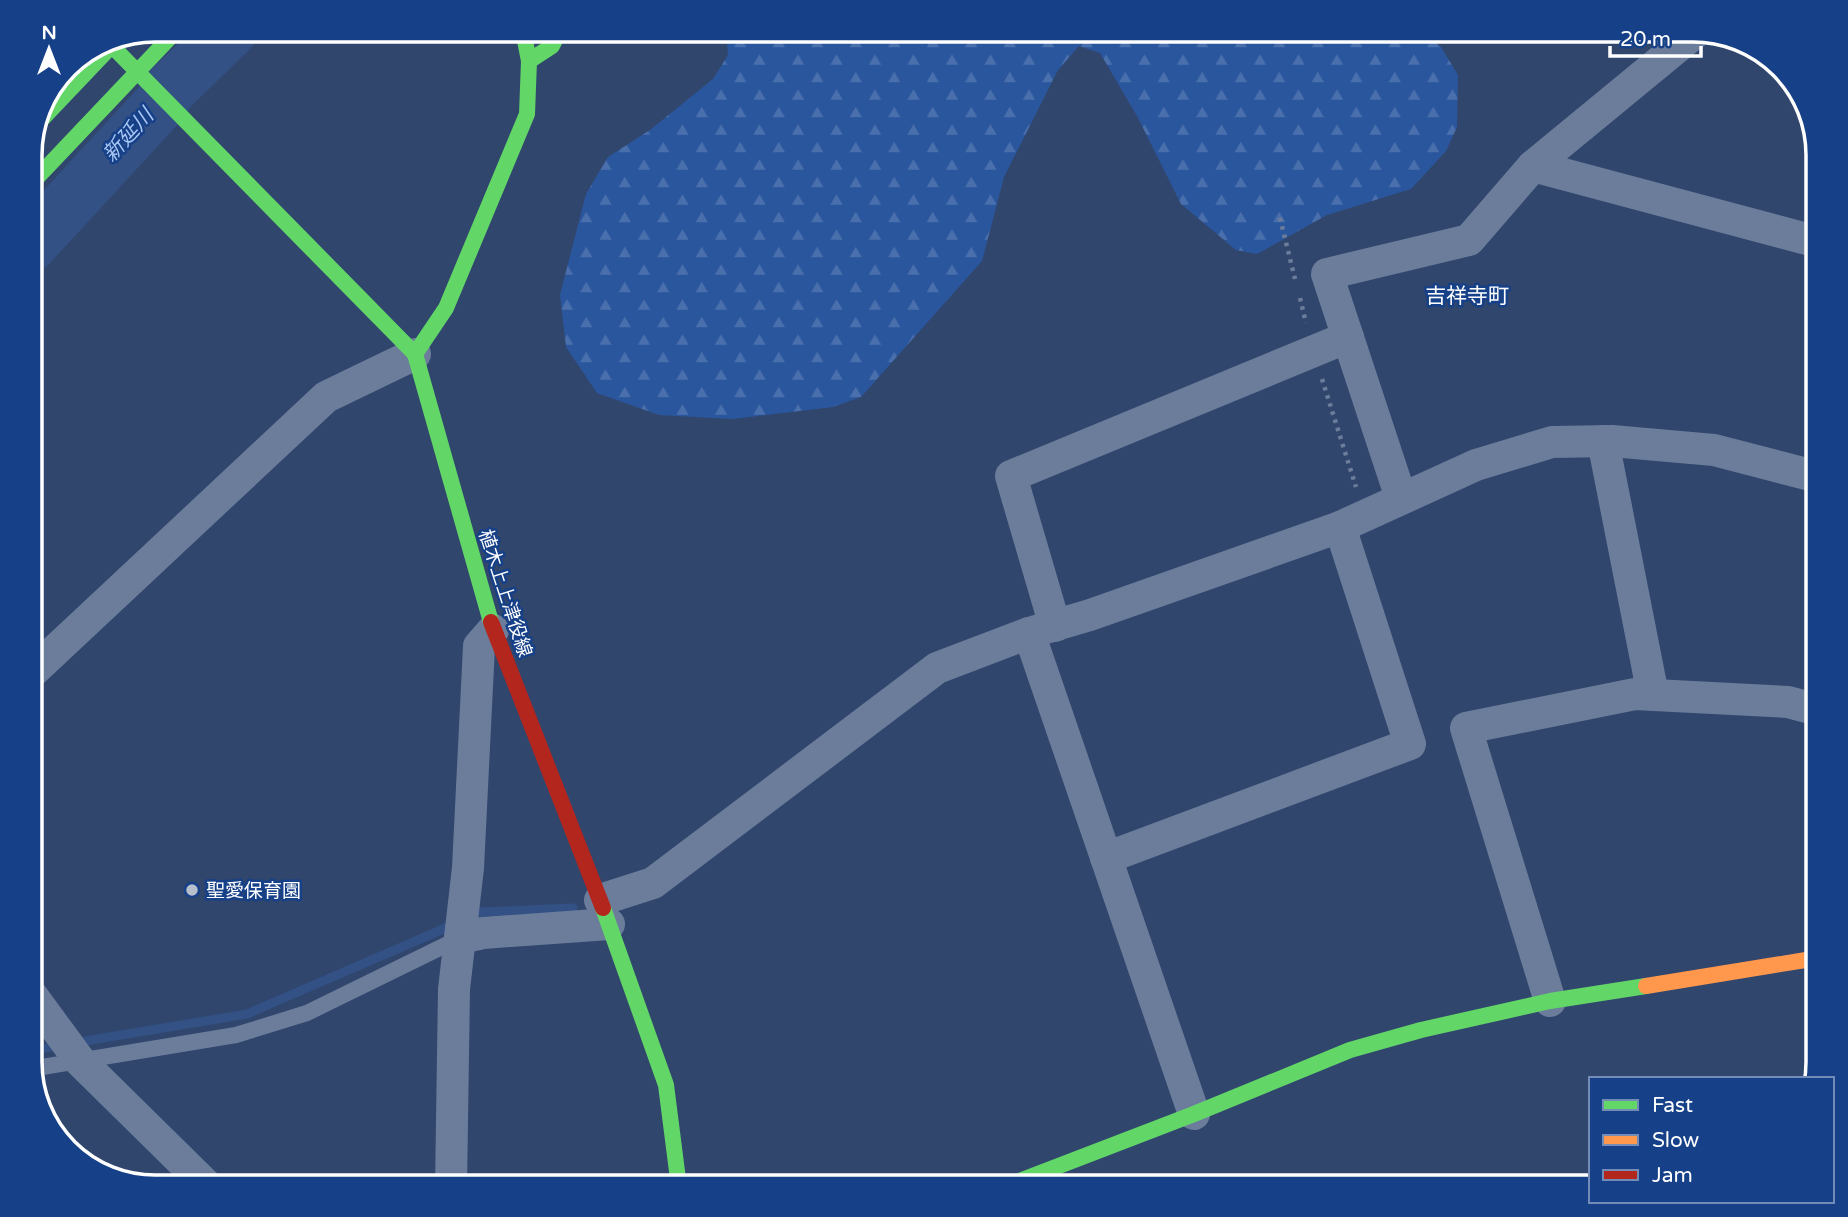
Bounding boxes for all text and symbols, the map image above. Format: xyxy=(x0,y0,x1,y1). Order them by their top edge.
north arrow xyxy=(14,14,84,84)
scale bar xyxy=(1610,14,1701,58)
text: N xyxy=(41,22,57,44)
text: 20 m xyxy=(1620,27,1671,52)
water label: 新延川 xyxy=(98,102,160,167)
district label: 吉祥寺町 xyxy=(1425,284,1509,309)
street label: 植木上上津役線 xyxy=(474,527,536,660)
place label: 聖愛保育園 xyxy=(206,880,301,902)
marker: 聖愛保育園 xyxy=(184,882,200,898)
legend xyxy=(1589,1077,1834,1203)
text: Fast xyxy=(1652,1093,1693,1118)
text: Slow xyxy=(1652,1128,1700,1153)
text: Jam xyxy=(1652,1163,1693,1188)

